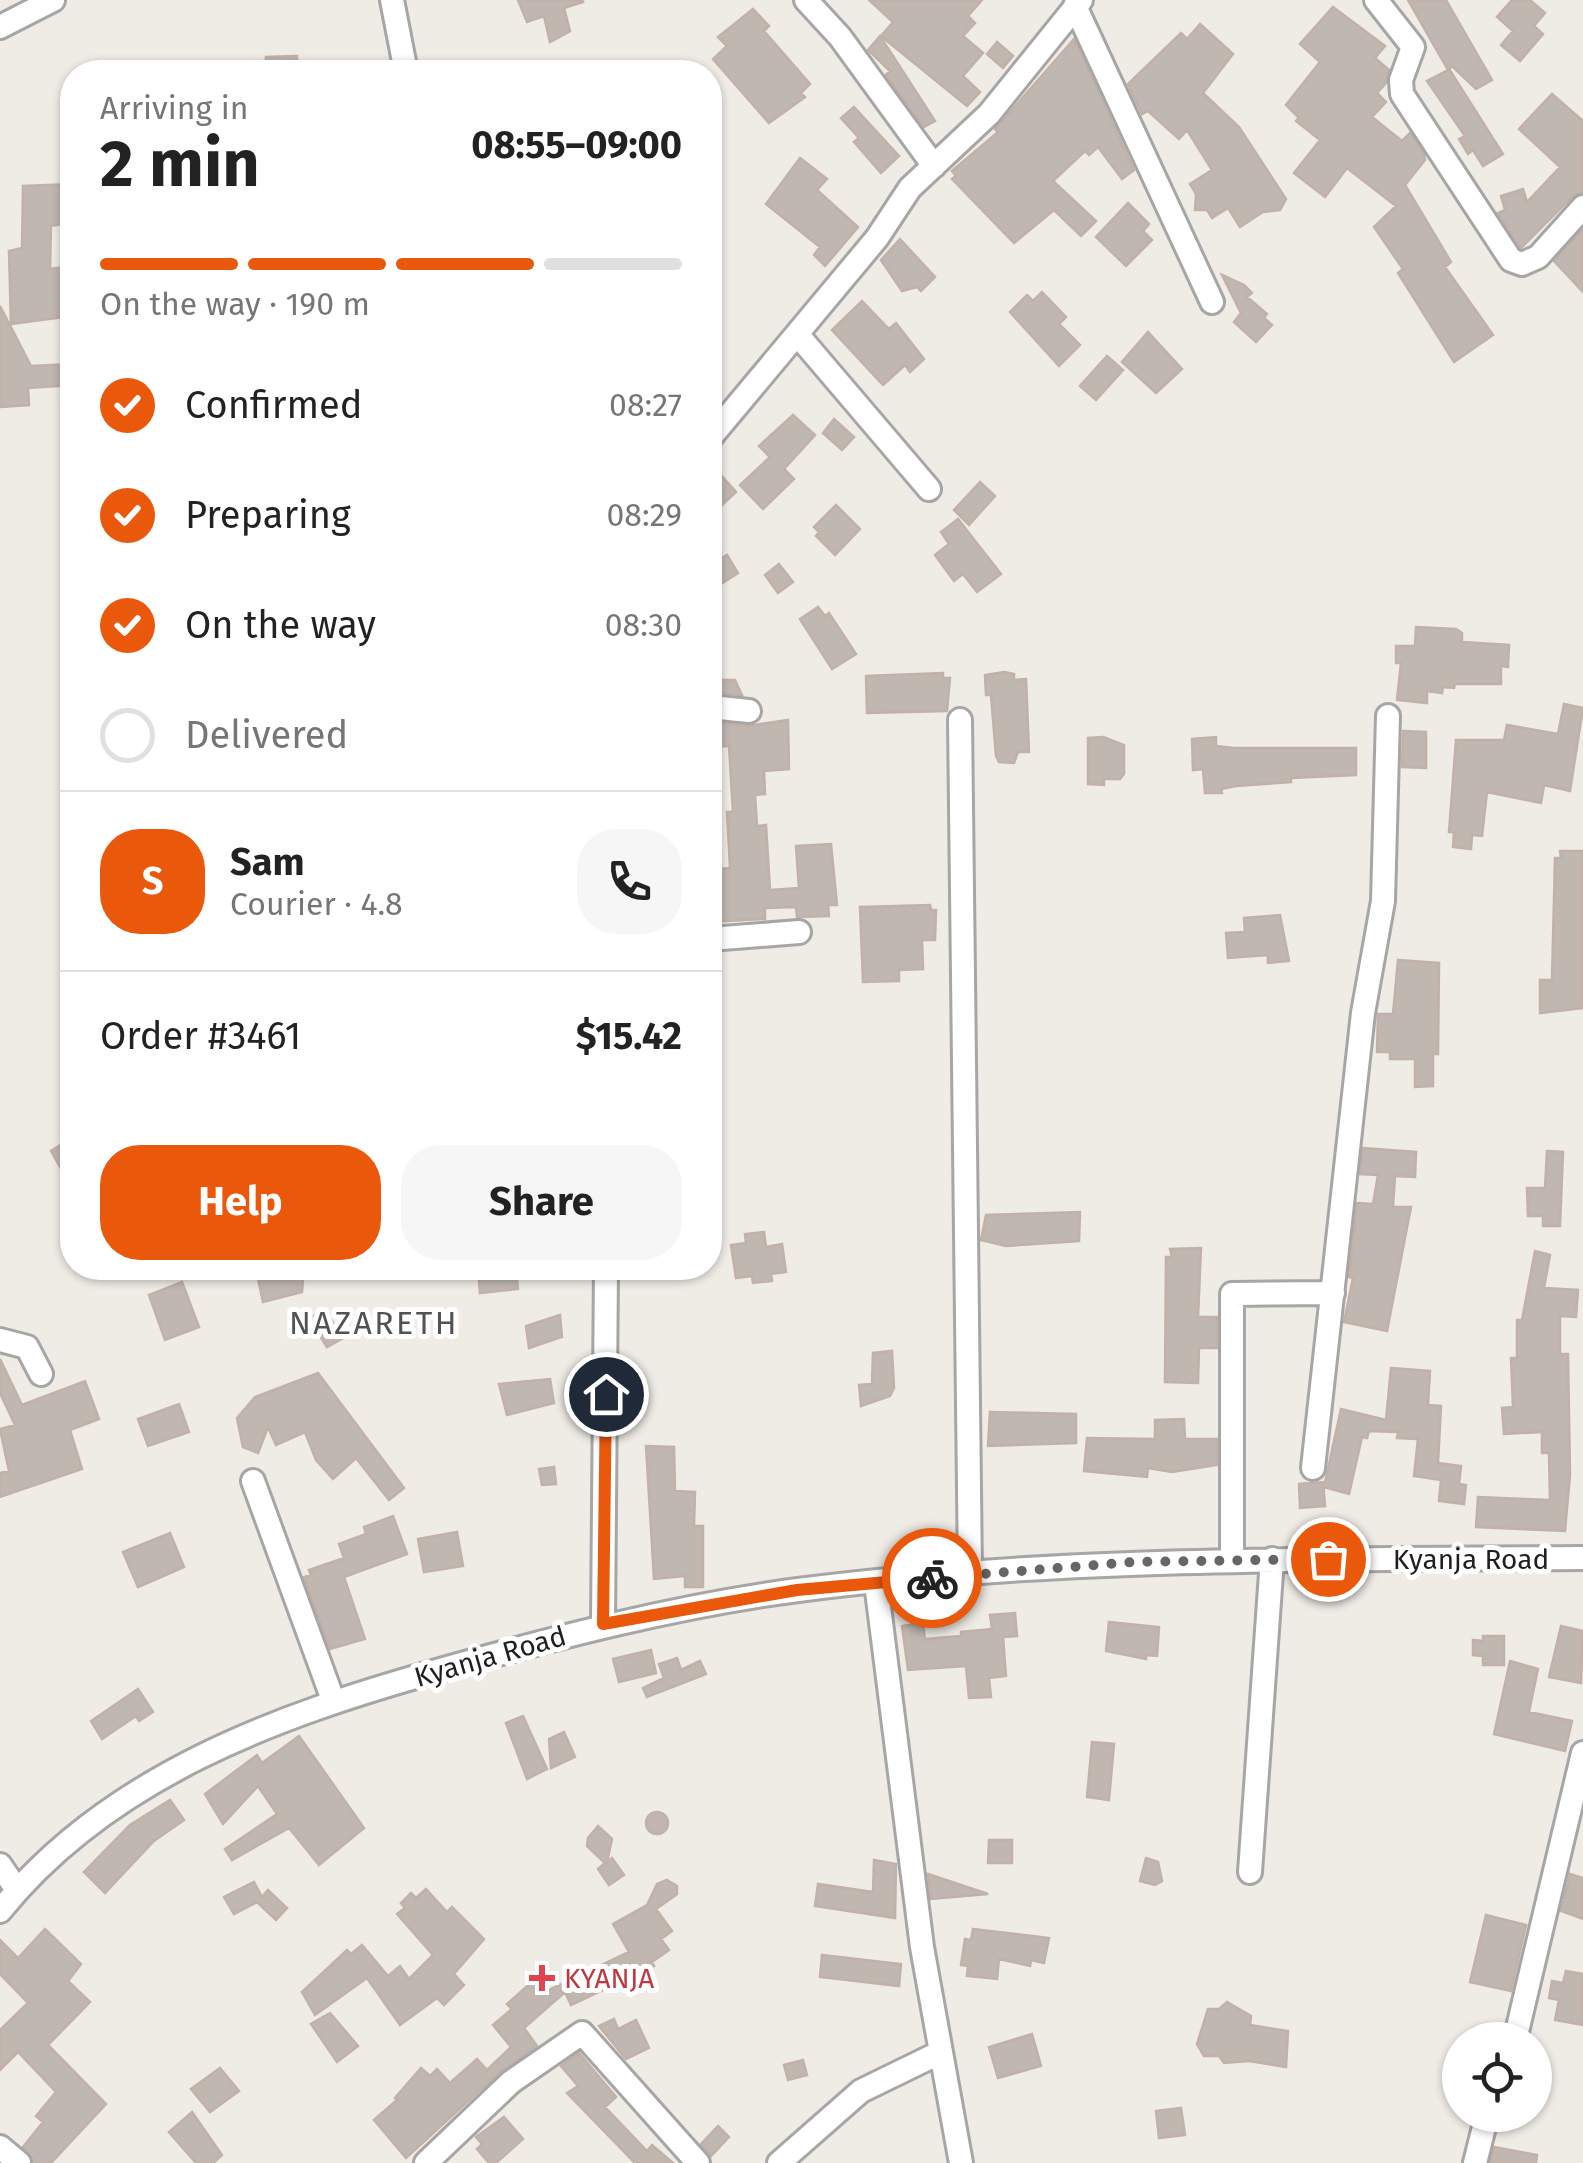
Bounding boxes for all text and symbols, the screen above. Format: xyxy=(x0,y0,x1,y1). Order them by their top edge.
text: Arriving in xyxy=(100,89,248,127)
text: 08:55–09:00 xyxy=(471,122,682,168)
text: 2 min xyxy=(100,125,260,203)
text: On the way · 190 m xyxy=(100,285,370,323)
icon: check xyxy=(100,378,155,433)
text: Confirmed xyxy=(185,382,363,428)
text: 08:27 xyxy=(609,386,682,424)
icon: check xyxy=(100,488,155,543)
text: Preparing xyxy=(185,492,351,538)
text: 08:29 xyxy=(607,496,682,534)
icon: check xyxy=(100,598,155,653)
text: On the way xyxy=(185,602,376,648)
text: 08:30 xyxy=(605,606,682,644)
text: Delivered xyxy=(185,712,348,758)
button: phone xyxy=(577,829,682,934)
text: Sam xyxy=(230,839,305,885)
text: S xyxy=(142,858,163,904)
text: Courier · 4.8 xyxy=(230,885,403,923)
text: Order #3461 xyxy=(100,1013,301,1059)
text: $15.42 xyxy=(576,1013,682,1059)
button: Help xyxy=(100,1145,381,1260)
button: Share xyxy=(401,1145,682,1260)
district label: NAZARETH xyxy=(289,1304,459,1342)
pin xyxy=(564,1352,649,1437)
icon: home xyxy=(579,1367,634,1422)
pin xyxy=(1286,1517,1371,1602)
courier xyxy=(882,1528,982,1628)
icon: bag xyxy=(1301,1532,1356,1587)
street label: Kyanja Road xyxy=(1393,1543,1549,1576)
icon: bike xyxy=(905,1551,960,1606)
street label: Kyanja Road xyxy=(410,1619,570,1694)
place label: KYANJA xyxy=(564,1962,654,1995)
marker: KYANJA xyxy=(529,1965,555,1991)
map controls xyxy=(1442,2022,1552,2132)
button: locate xyxy=(1442,2022,1552,2132)

